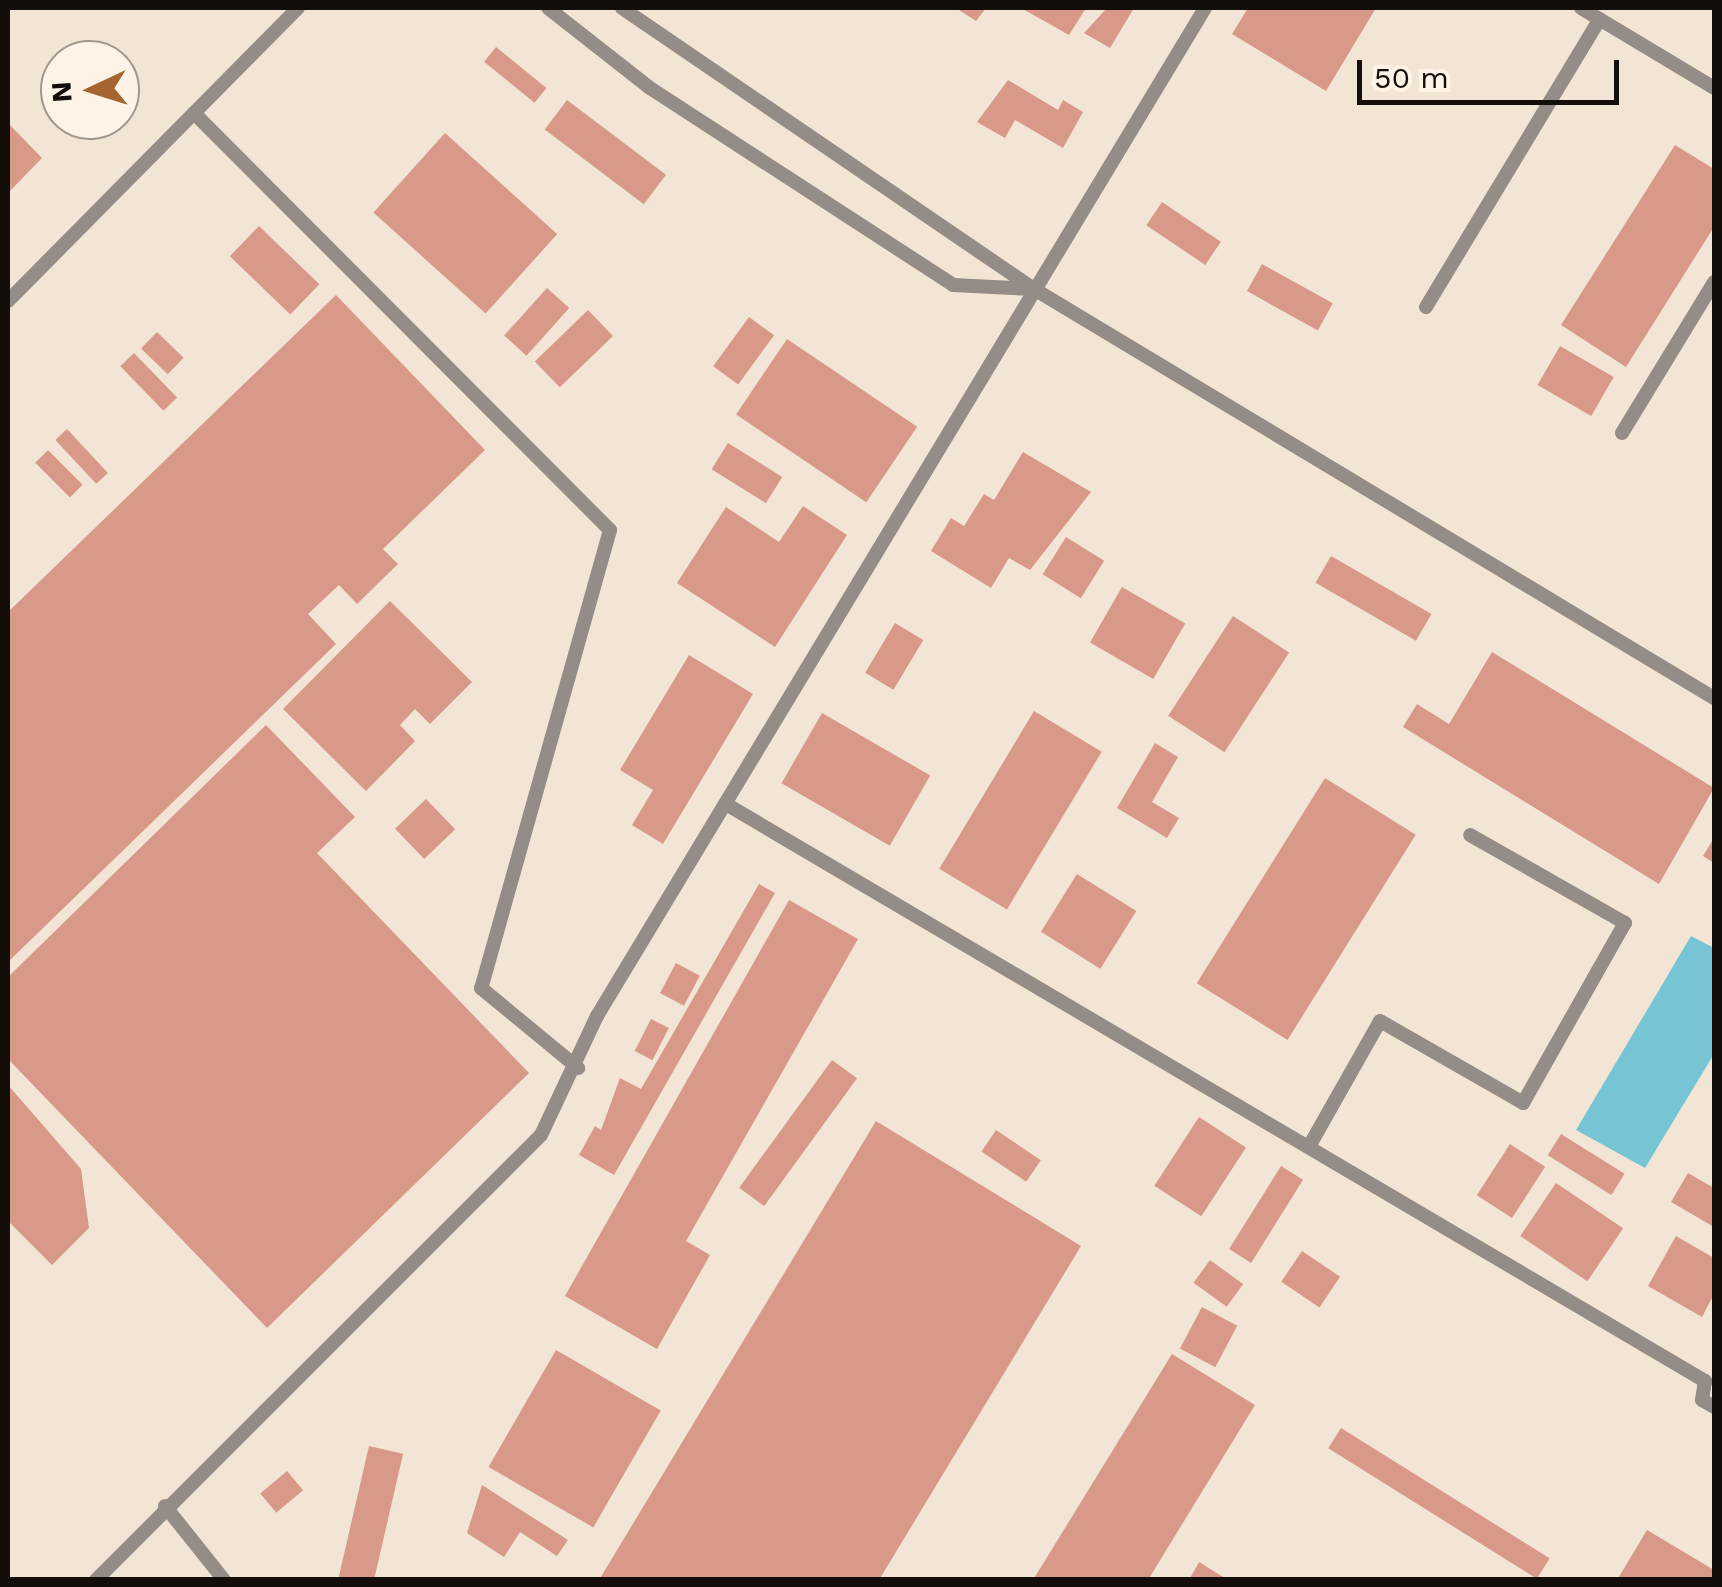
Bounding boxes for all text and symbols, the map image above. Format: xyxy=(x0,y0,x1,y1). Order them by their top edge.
north arrow xyxy=(40,40,140,140)
scale bar xyxy=(1362,40,1624,102)
text: 50 m xyxy=(1374,60,1449,95)
text: N xyxy=(44,80,79,103)

